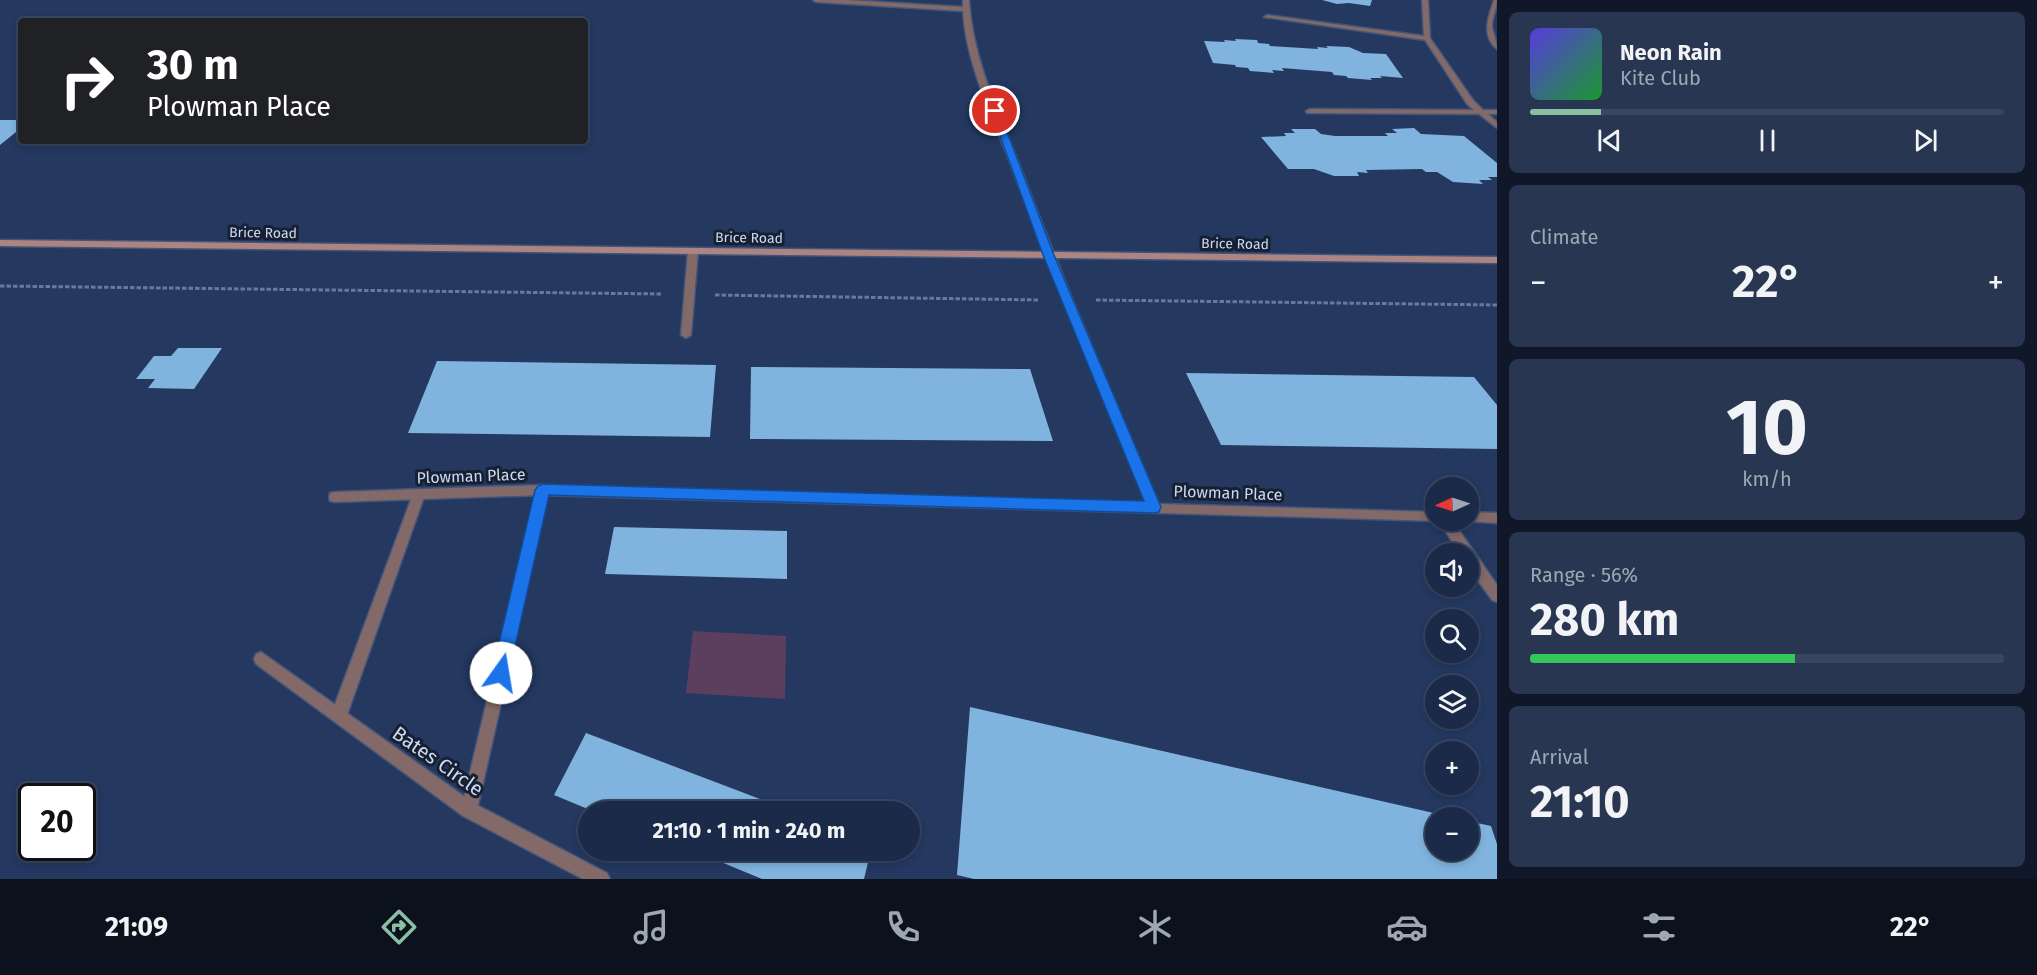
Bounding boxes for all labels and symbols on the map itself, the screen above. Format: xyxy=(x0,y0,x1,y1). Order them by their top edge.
pin xyxy=(969,85,1020,136)
street label: Brice Road xyxy=(229,224,297,242)
street label: Brice Road xyxy=(715,229,783,247)
street label: Brice Road xyxy=(1201,235,1269,253)
street label: Plowman Place xyxy=(416,465,526,487)
north arrow xyxy=(1425,477,1479,531)
street label: Plowman Place xyxy=(1173,482,1283,504)
position arrow xyxy=(469,641,533,705)
street label: Bates Circle xyxy=(388,721,488,801)
speed limit sign: 20 xyxy=(18,783,96,861)

